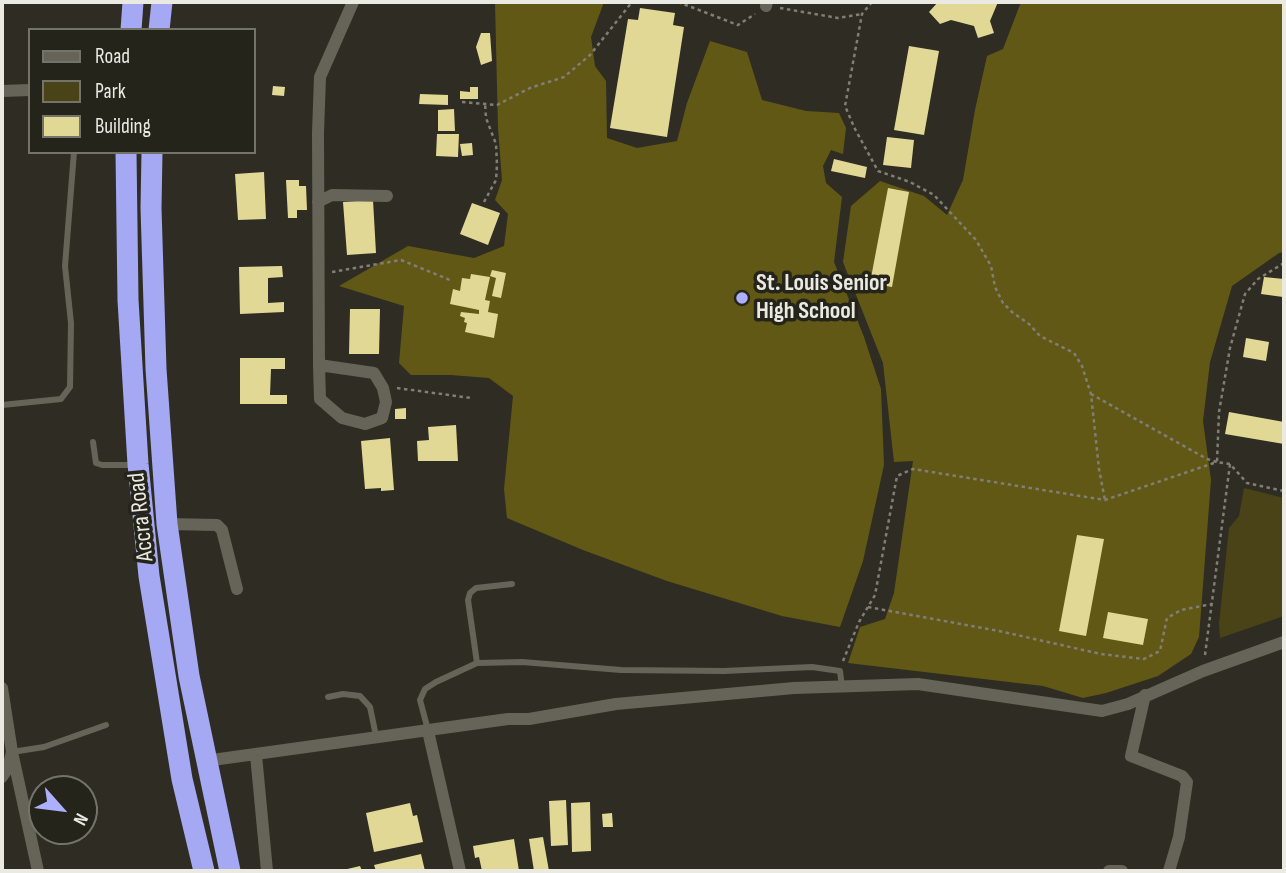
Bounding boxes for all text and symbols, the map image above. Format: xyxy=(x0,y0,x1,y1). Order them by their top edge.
legend xyxy=(28,28,256,154)
text: Road xyxy=(95,44,130,69)
text: Park xyxy=(95,79,126,104)
text: Building xyxy=(95,114,151,139)
place label: St. Louis Senior High School xyxy=(756,270,887,326)
marker: St. Louis Senior High School xyxy=(734,290,750,306)
street label: Accra Road xyxy=(123,471,161,563)
north arrow xyxy=(28,775,98,845)
text: N xyxy=(68,809,93,829)

